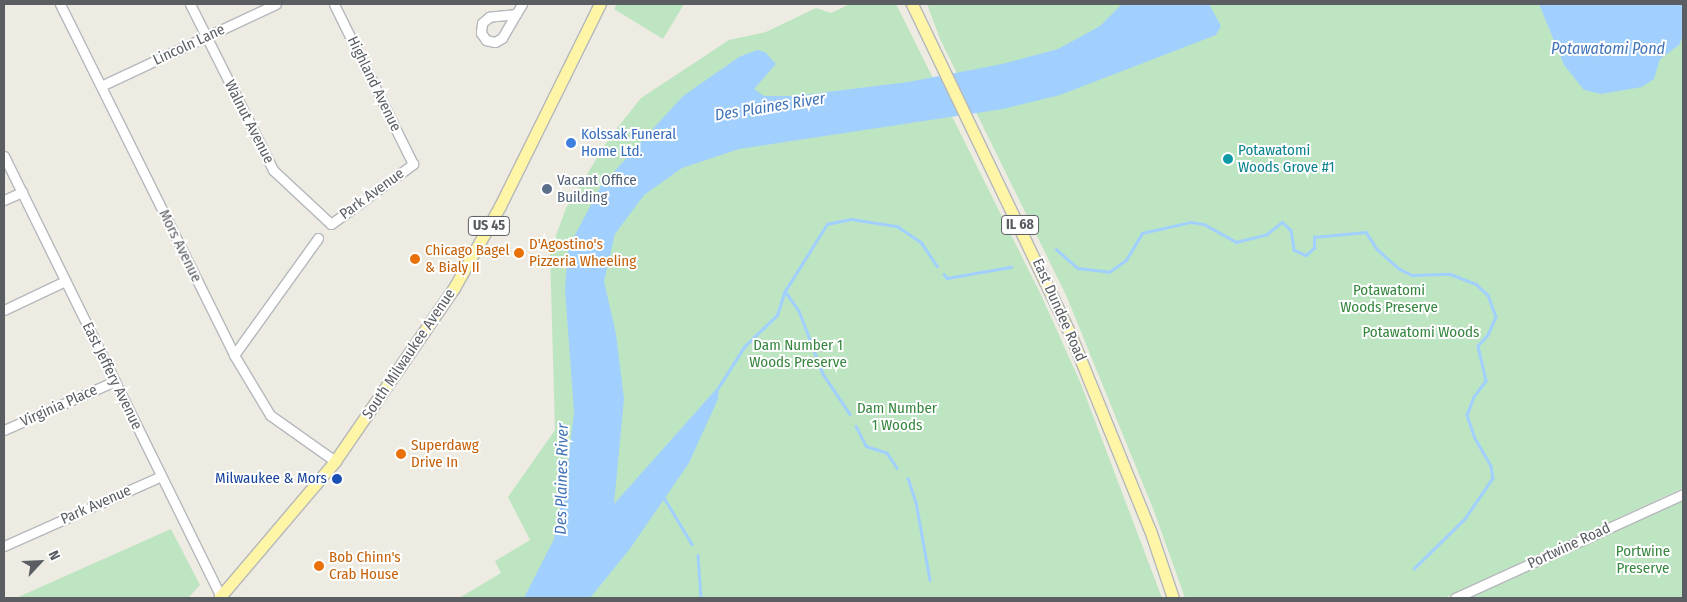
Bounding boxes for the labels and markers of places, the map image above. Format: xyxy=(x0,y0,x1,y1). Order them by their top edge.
place label: Kolssak Funeral Home Ltd. xyxy=(581,125,676,160)
marker: Kolssak Funeral Home Ltd. xyxy=(565,137,577,149)
place label: Potawatomi Woods Grove #1 xyxy=(1238,141,1335,176)
marker: Potawatomi Woods Grove #1 xyxy=(1222,153,1234,165)
place label: Vacant Office Building xyxy=(557,171,637,206)
marker: Vacant Office Building xyxy=(541,183,553,195)
place label: D'Agostino's Pizzeria Wheeling xyxy=(529,235,636,270)
place label: Chicago Bagel & Bialy II xyxy=(425,241,509,276)
marker: D'Agostino's Pizzeria Wheeling xyxy=(513,247,525,259)
marker: Chicago Bagel & Bialy II xyxy=(409,253,421,265)
place label: Superdawg Drive In xyxy=(411,436,479,471)
marker: Superdawg Drive In xyxy=(395,448,407,460)
place label: Milwaukee & Mors xyxy=(215,470,327,488)
marker: Milwaukee & Mors xyxy=(331,473,343,485)
place label: Bob Chinn's Crab House xyxy=(329,548,401,583)
marker: Bob Chinn's Crab House xyxy=(313,560,325,572)

